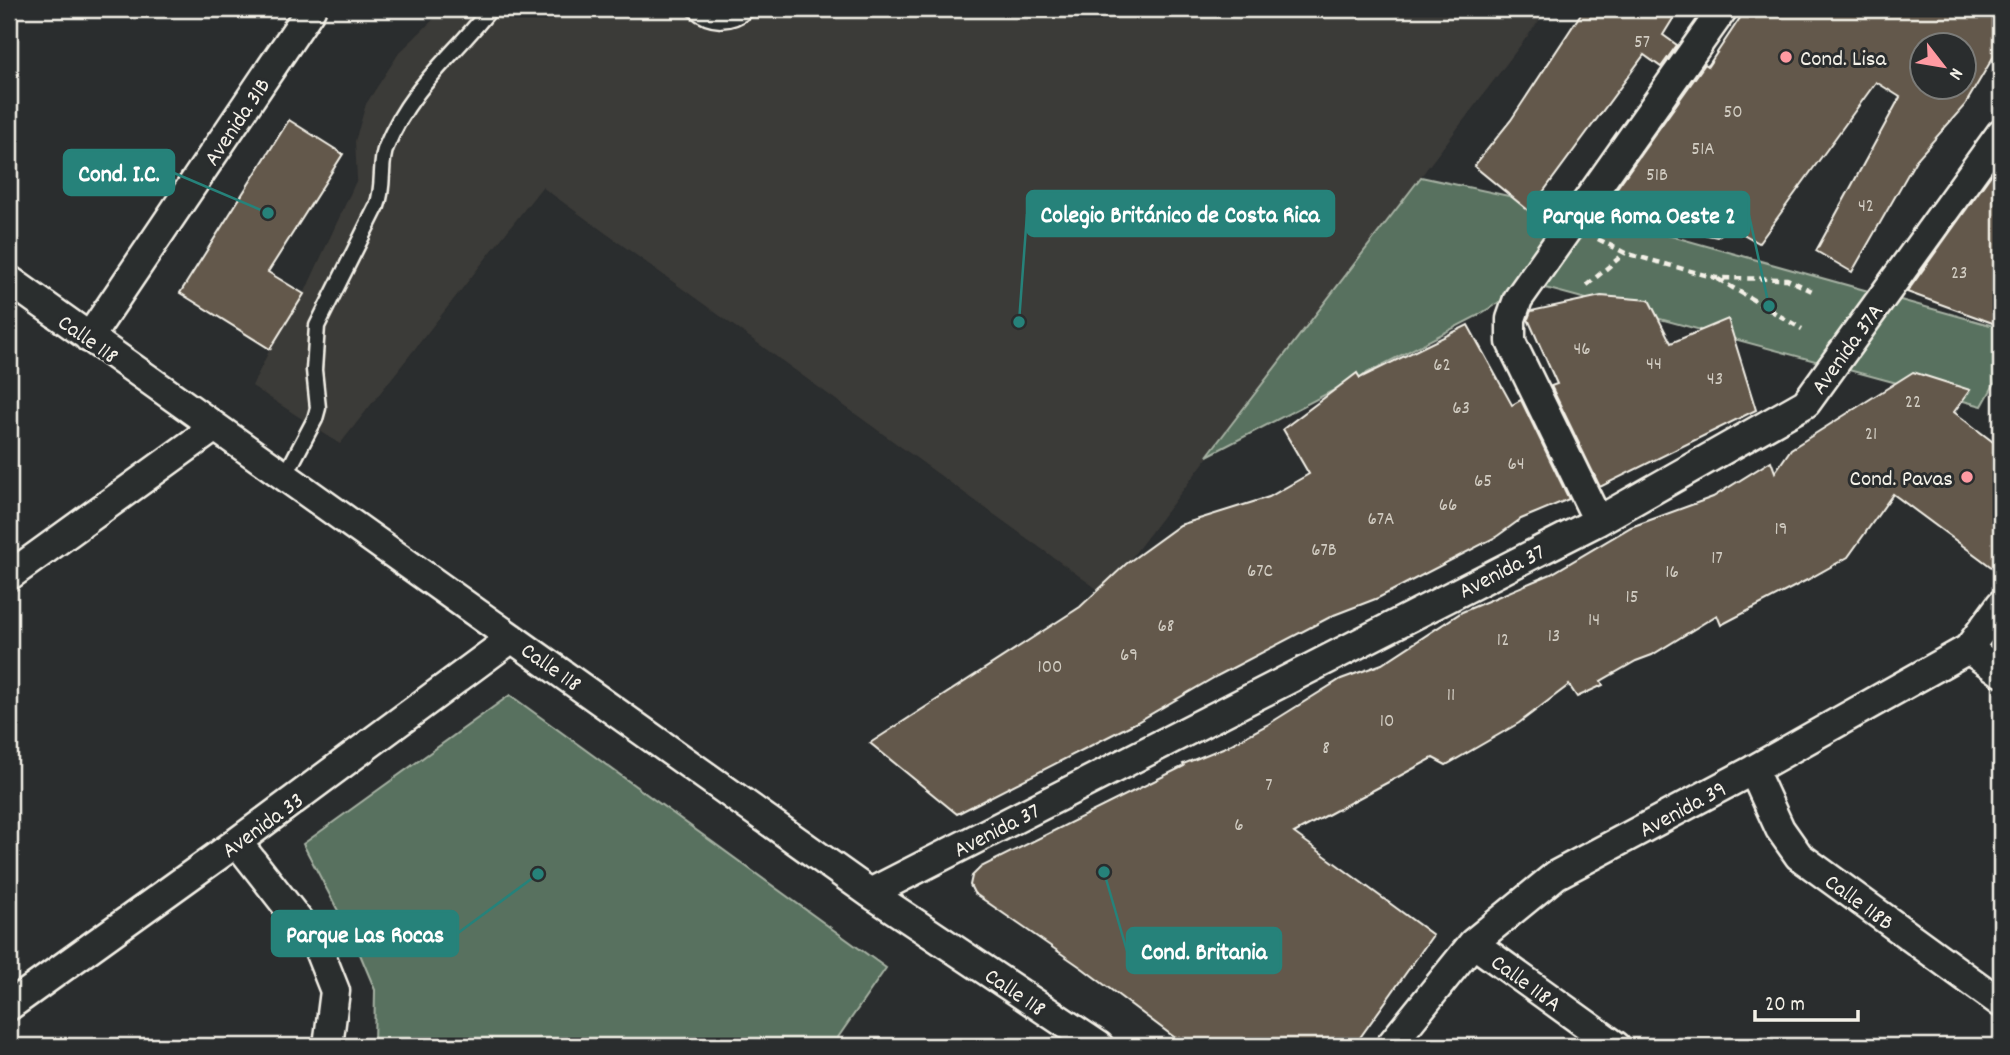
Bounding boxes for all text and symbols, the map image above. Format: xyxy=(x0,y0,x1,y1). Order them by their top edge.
house number: 57 xyxy=(1634,30,1650,57)
north arrow xyxy=(1909,32,1979,102)
place label: Cond. Lisa xyxy=(1800,44,1887,77)
marker: Cond. Lisa xyxy=(1778,49,1794,65)
text: N xyxy=(1941,62,1969,84)
street label: Avenida 31B xyxy=(197,72,281,174)
house number: 50 xyxy=(1723,100,1743,127)
house number: 51A xyxy=(1691,137,1715,164)
callout: Cond. I.C. xyxy=(64,150,174,195)
text: Cond. I.C. xyxy=(78,159,160,193)
house number: 51B xyxy=(1646,163,1668,190)
callout: Colegio Británico de Costa Rica xyxy=(1027,191,1334,236)
callout: Parque Roma Oeste 2 xyxy=(1528,192,1749,237)
house number: 42 xyxy=(1858,194,1874,221)
text: Colegio Británico de Costa Rica xyxy=(1040,200,1320,234)
text: Parque Roma Oeste 2 xyxy=(1542,201,1736,235)
house number: 23 xyxy=(1951,261,1967,288)
street label: Avenida 37A xyxy=(1804,298,1893,402)
street label: Calle 118 xyxy=(50,308,124,374)
house number: 46 xyxy=(1573,337,1591,364)
house number: 44 xyxy=(1646,352,1662,379)
house number: 62 xyxy=(1433,353,1451,380)
house number: 43 xyxy=(1707,367,1723,394)
house number: 22 xyxy=(1905,390,1921,417)
house number: 63 xyxy=(1452,396,1470,423)
house number: 21 xyxy=(1865,422,1877,449)
house number: 64 xyxy=(1507,452,1525,479)
place label: Cond. Pavas xyxy=(1850,464,1953,497)
house number: 65 xyxy=(1474,469,1492,496)
marker: Cond. Pavas xyxy=(1959,469,1975,485)
house number: 66 xyxy=(1439,493,1457,520)
house number: 67A xyxy=(1368,507,1394,534)
house number: 19 xyxy=(1775,517,1787,544)
street label: Avenida 37 xyxy=(1454,537,1551,609)
house number: 67B xyxy=(1311,538,1337,565)
house number: 17 xyxy=(1711,546,1723,573)
house number: 67C xyxy=(1247,559,1273,586)
house number: 16 xyxy=(1665,560,1679,587)
house number: 15 xyxy=(1626,585,1638,612)
house number: 14 xyxy=(1588,608,1600,635)
house number: 68 xyxy=(1158,614,1174,641)
house number: 13 xyxy=(1548,624,1560,651)
house number: 12 xyxy=(1497,628,1509,655)
street label: Calle 118 xyxy=(513,636,587,702)
house number: 69 xyxy=(1120,643,1138,670)
house number: 100 xyxy=(1038,655,1062,682)
house number: 11 xyxy=(1447,683,1455,710)
house number: 10 xyxy=(1380,709,1394,736)
house number: 8 xyxy=(1322,736,1330,763)
house number: 7 xyxy=(1265,773,1273,800)
street label: Avenida 39 xyxy=(1634,774,1733,848)
street label: Avenida 33 xyxy=(216,786,312,868)
street label: Avenida 37 xyxy=(949,796,1046,868)
house number: 6 xyxy=(1234,813,1244,840)
street label: Calle 118B xyxy=(1816,867,1899,940)
callout: Parque Las Rocas xyxy=(272,911,458,956)
text: Parque Las Rocas xyxy=(286,920,444,954)
callout: Cond. Britania xyxy=(1127,928,1281,973)
text: Cond. Britania xyxy=(1141,937,1268,971)
street label: Calle 118A xyxy=(1483,948,1567,1022)
street label: Calle 118 xyxy=(977,961,1051,1027)
scale bar xyxy=(1755,978,1858,1022)
text: 20 m xyxy=(1765,991,1805,1021)

